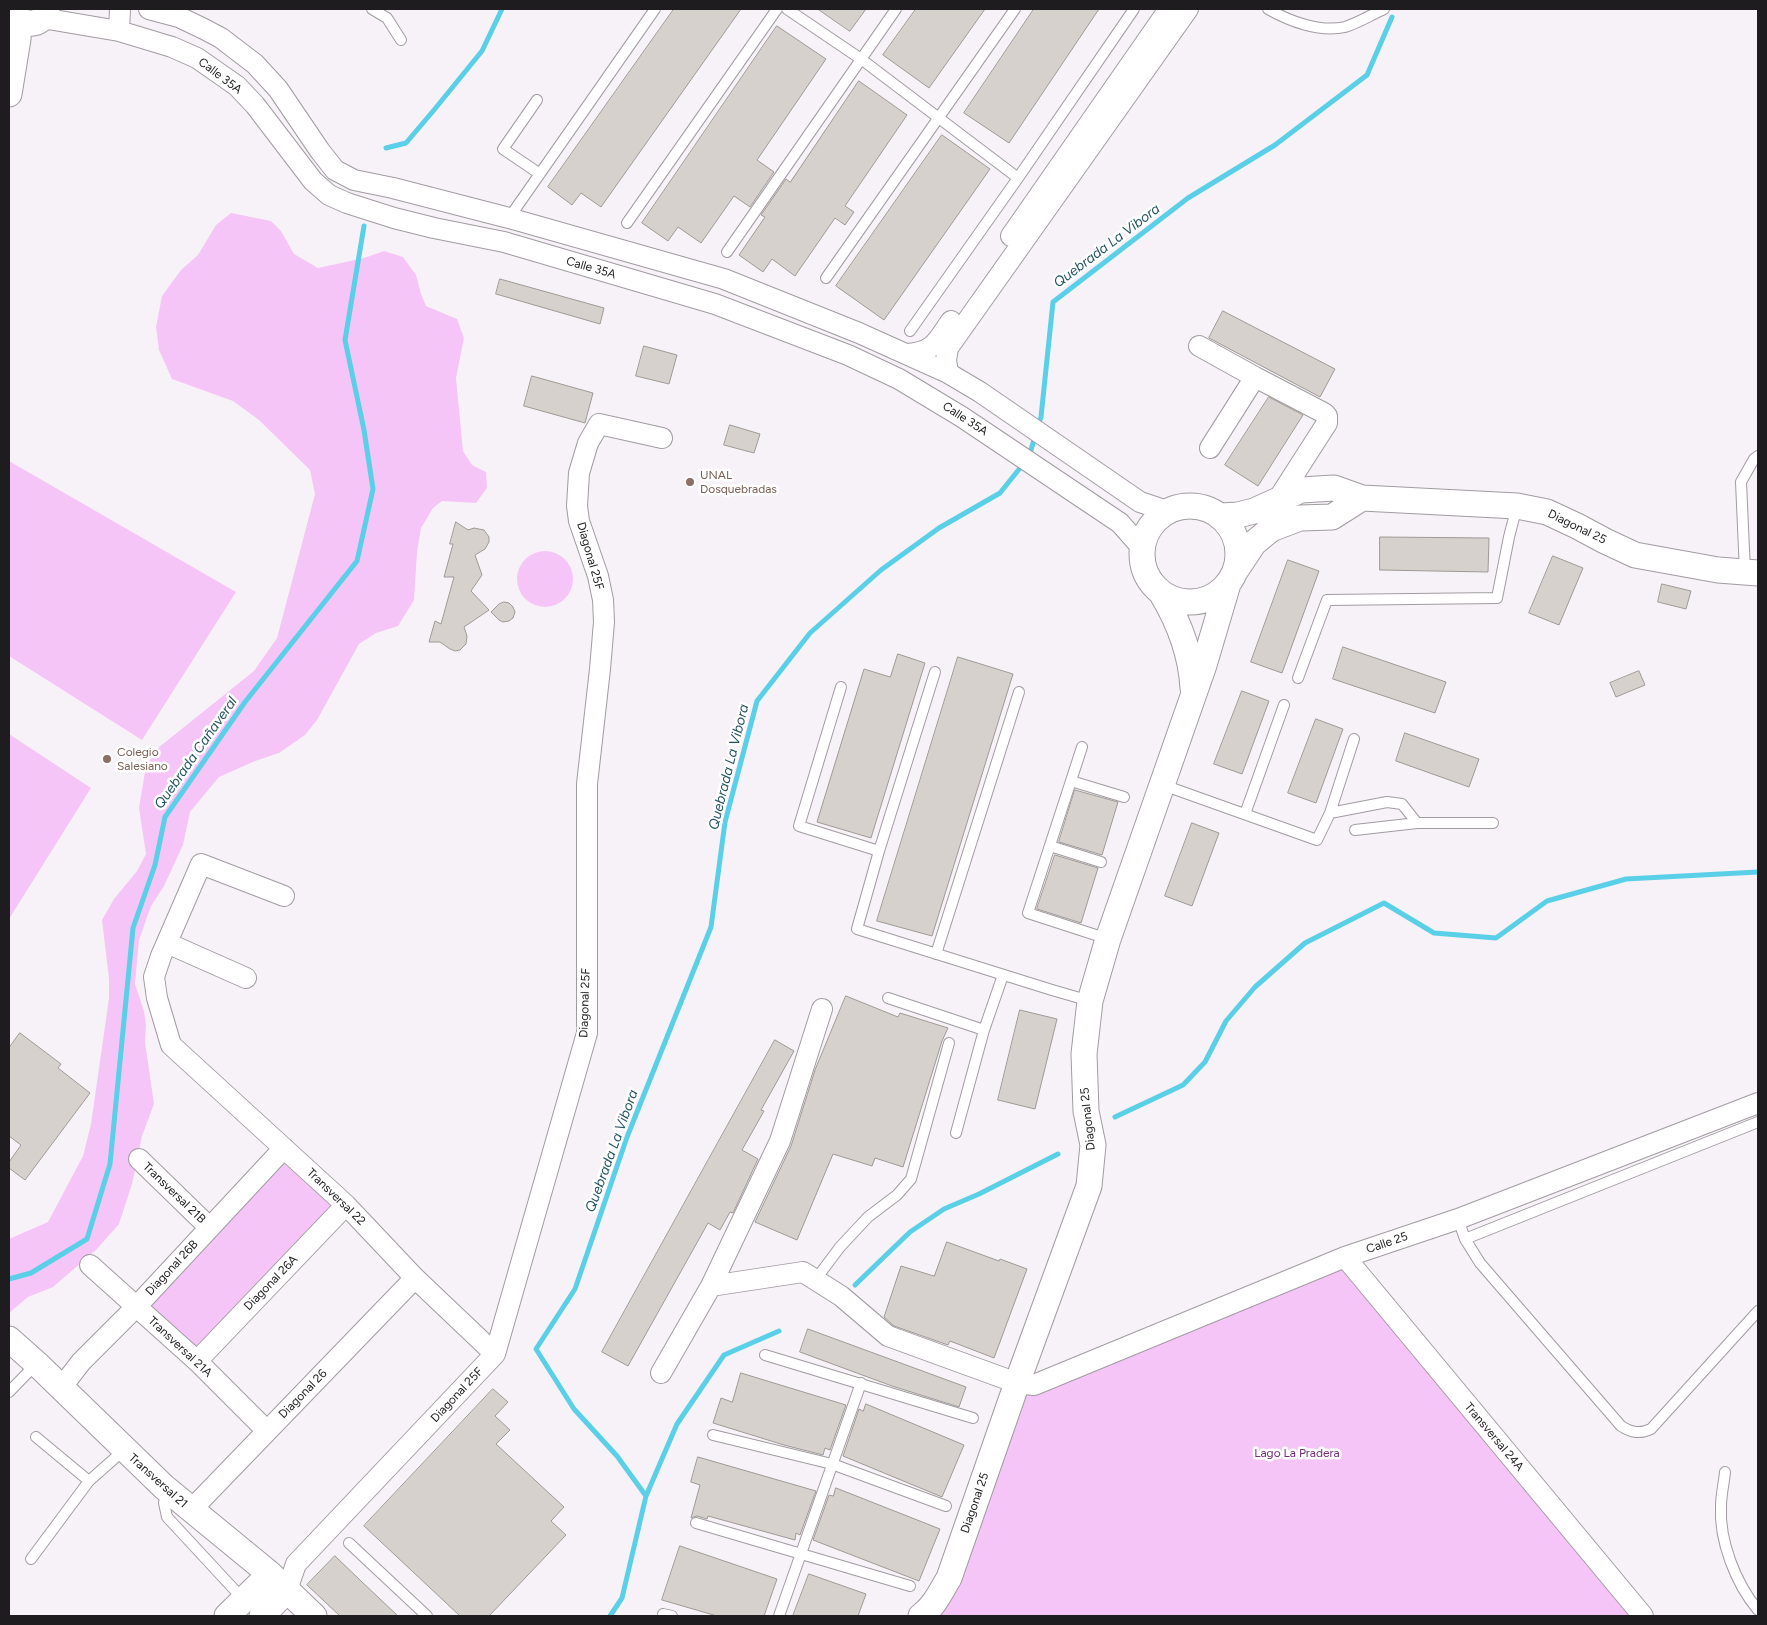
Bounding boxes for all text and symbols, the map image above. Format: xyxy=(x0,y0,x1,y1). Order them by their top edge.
street label: Calle 35A xyxy=(195,55,245,97)
water label: Quebrada La Vibora xyxy=(1051,201,1163,291)
street label: Calle 35A xyxy=(564,254,618,282)
street label: Calle 35A xyxy=(940,399,990,439)
place label: UNAL Dosquebradas xyxy=(700,468,777,496)
marker: UNAL Dosquebradas xyxy=(684,476,696,488)
street label: Diagonal 25 xyxy=(1545,507,1609,547)
street label: Diagonal 25F xyxy=(573,521,607,591)
water label: Quebrada Cañaveral xyxy=(151,694,241,812)
water label: Quebrada La Vibora xyxy=(705,703,753,831)
place label: Colegio Salesiano xyxy=(117,745,168,773)
marker: Colegio Salesiano xyxy=(101,753,113,765)
street label: Diagonal 25F xyxy=(577,968,593,1038)
street label: Diagonal 25 xyxy=(1078,1087,1098,1151)
water label: Quebrada La Vibora xyxy=(582,1088,642,1214)
street label: Transversal 21B xyxy=(140,1159,208,1227)
street label: Transversal 22 xyxy=(304,1165,368,1229)
street label: Calle 25 xyxy=(1364,1229,1410,1257)
street label: Diagonal 26B xyxy=(143,1237,201,1299)
street label: Diagonal 26A xyxy=(241,1252,301,1314)
street label: Transversal 21A xyxy=(145,1314,215,1380)
street label: Diagonal 25F xyxy=(428,1365,486,1425)
street label: Diagonal 26 xyxy=(276,1366,330,1422)
street label: Transversal 24A xyxy=(1461,1400,1527,1474)
park label: Lago La Pradera xyxy=(1254,1446,1340,1460)
street label: Transversal 21 xyxy=(126,1451,190,1511)
street label: Diagonal 25 xyxy=(958,1471,992,1535)

